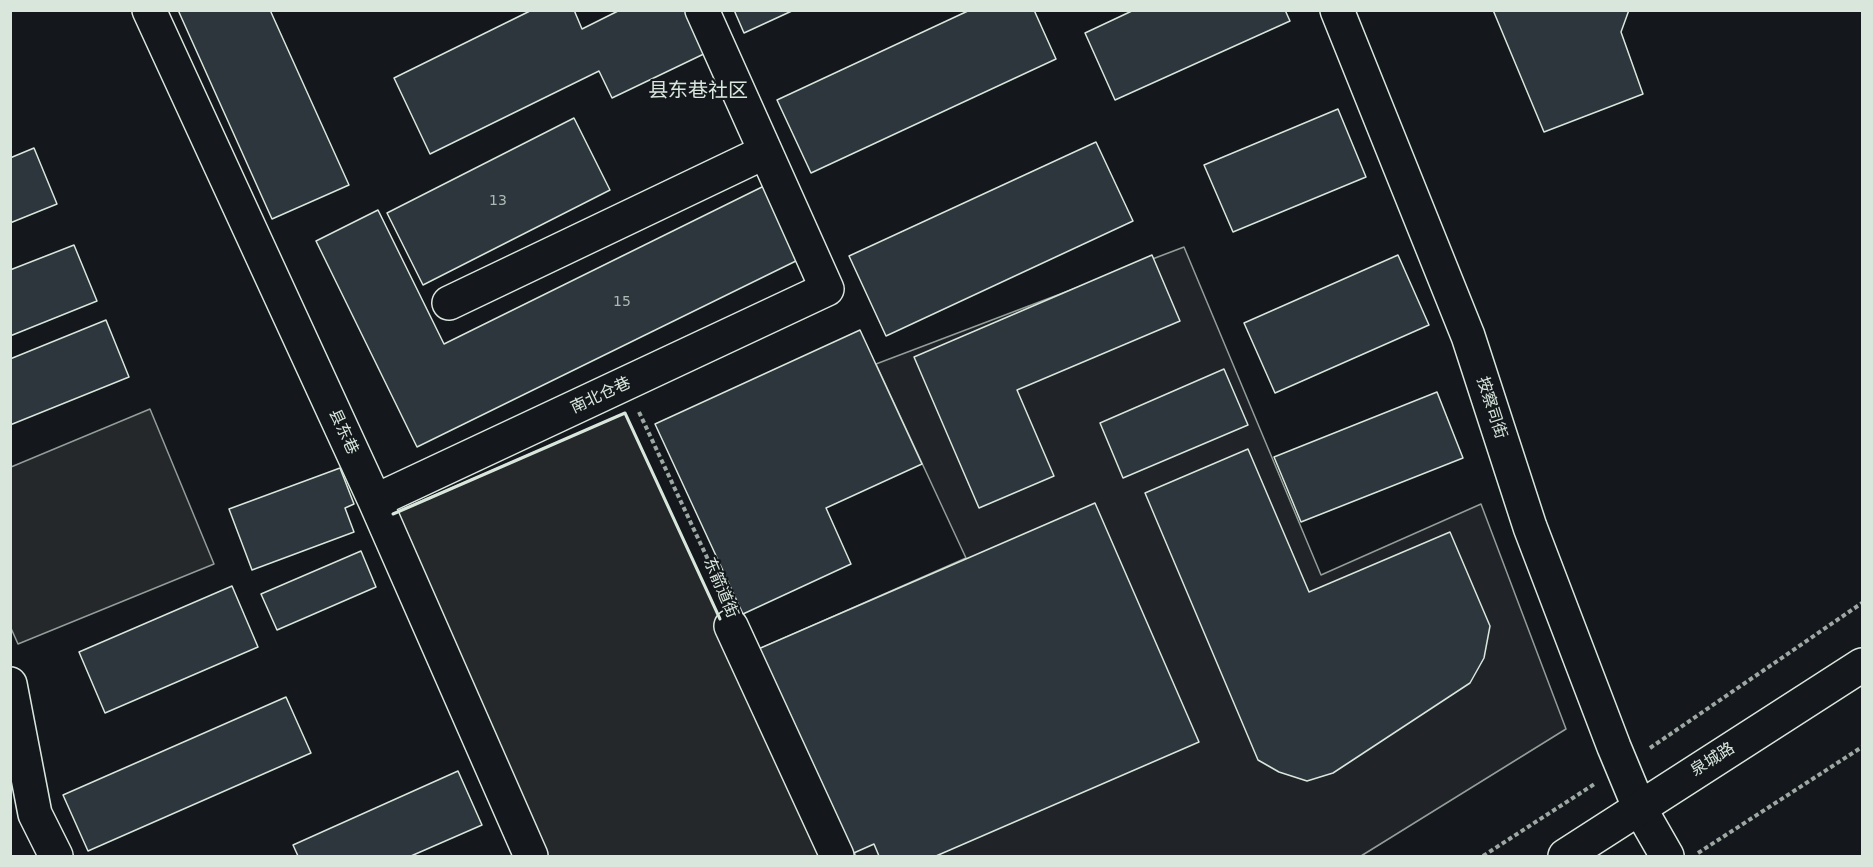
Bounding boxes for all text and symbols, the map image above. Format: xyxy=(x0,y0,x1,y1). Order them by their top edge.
district label: 县东巷社区 xyxy=(648,80,748,104)
house number: 13 xyxy=(489,193,507,209)
house number: 15 xyxy=(613,294,631,310)
street label: 南北仓巷 xyxy=(568,374,634,418)
street label: 按察司街 xyxy=(1472,375,1510,441)
street label: 县东巷 xyxy=(324,406,362,458)
street label: 东箭道街 xyxy=(699,555,741,621)
street label: 泉城路 xyxy=(1688,739,1738,781)

